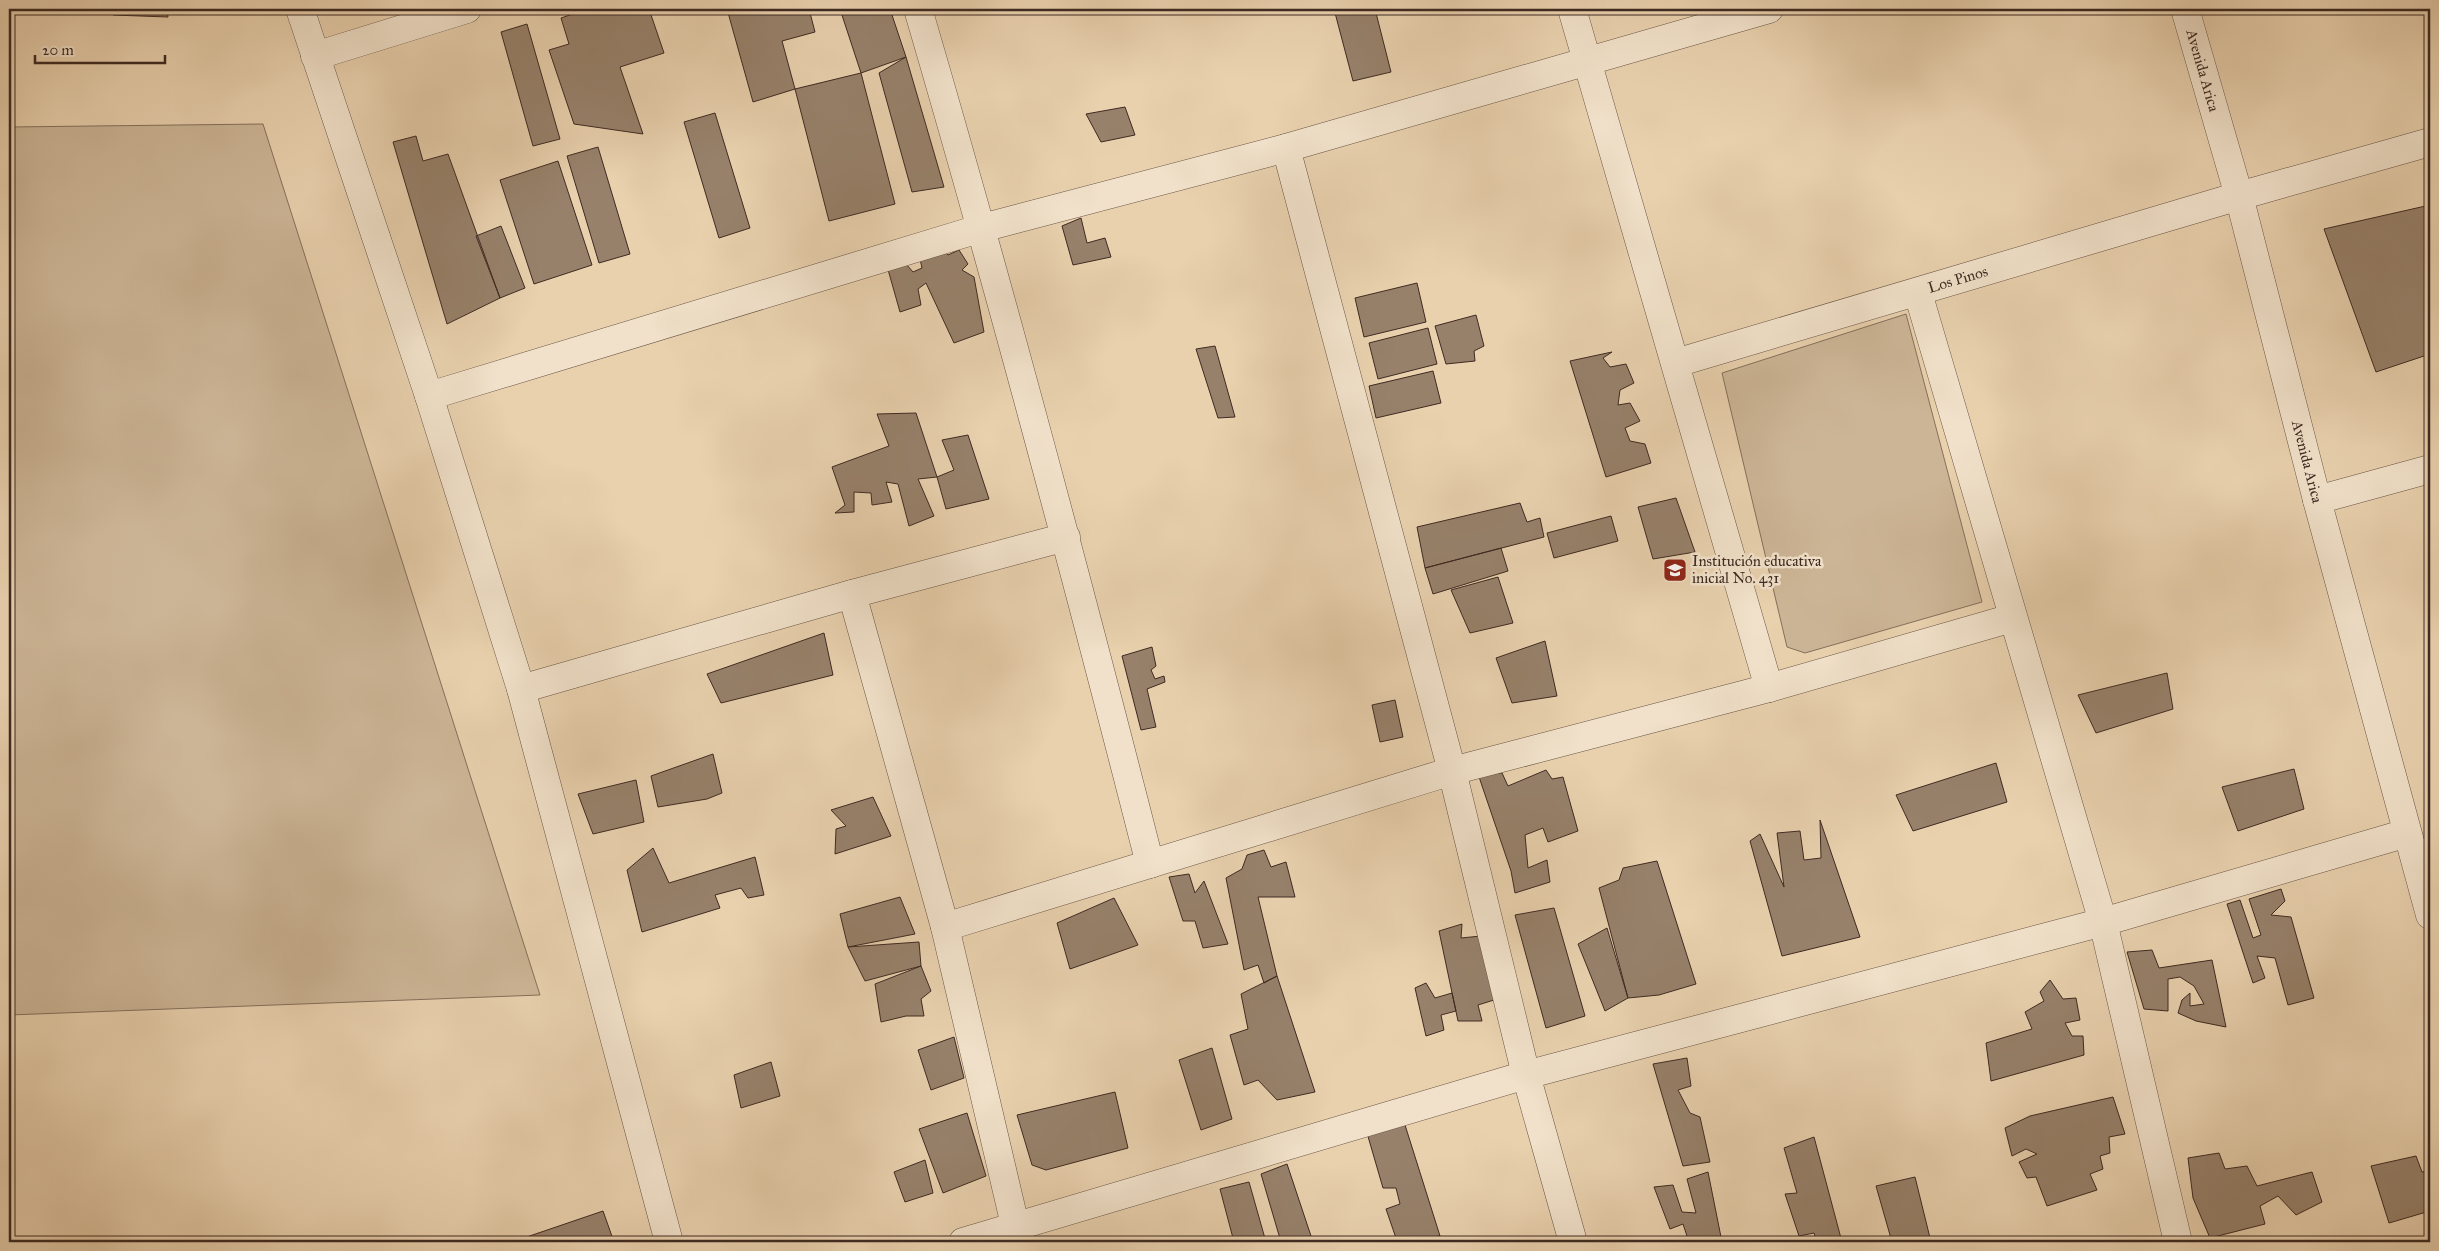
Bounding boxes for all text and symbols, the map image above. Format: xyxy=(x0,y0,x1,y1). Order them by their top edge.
street label: Avenida Arica xyxy=(2182,26,2223,114)
scale bar xyxy=(35,32,165,64)
text: 20 m xyxy=(42,41,74,59)
street label: Los Pinos xyxy=(1926,262,1990,297)
street label: Avenida Arica xyxy=(2288,418,2327,506)
place label: Institución educativa inicial No. 431 xyxy=(1692,552,1822,587)
school or university icon: Institución educativa inicial No. 431 xyxy=(1662,557,1688,583)

